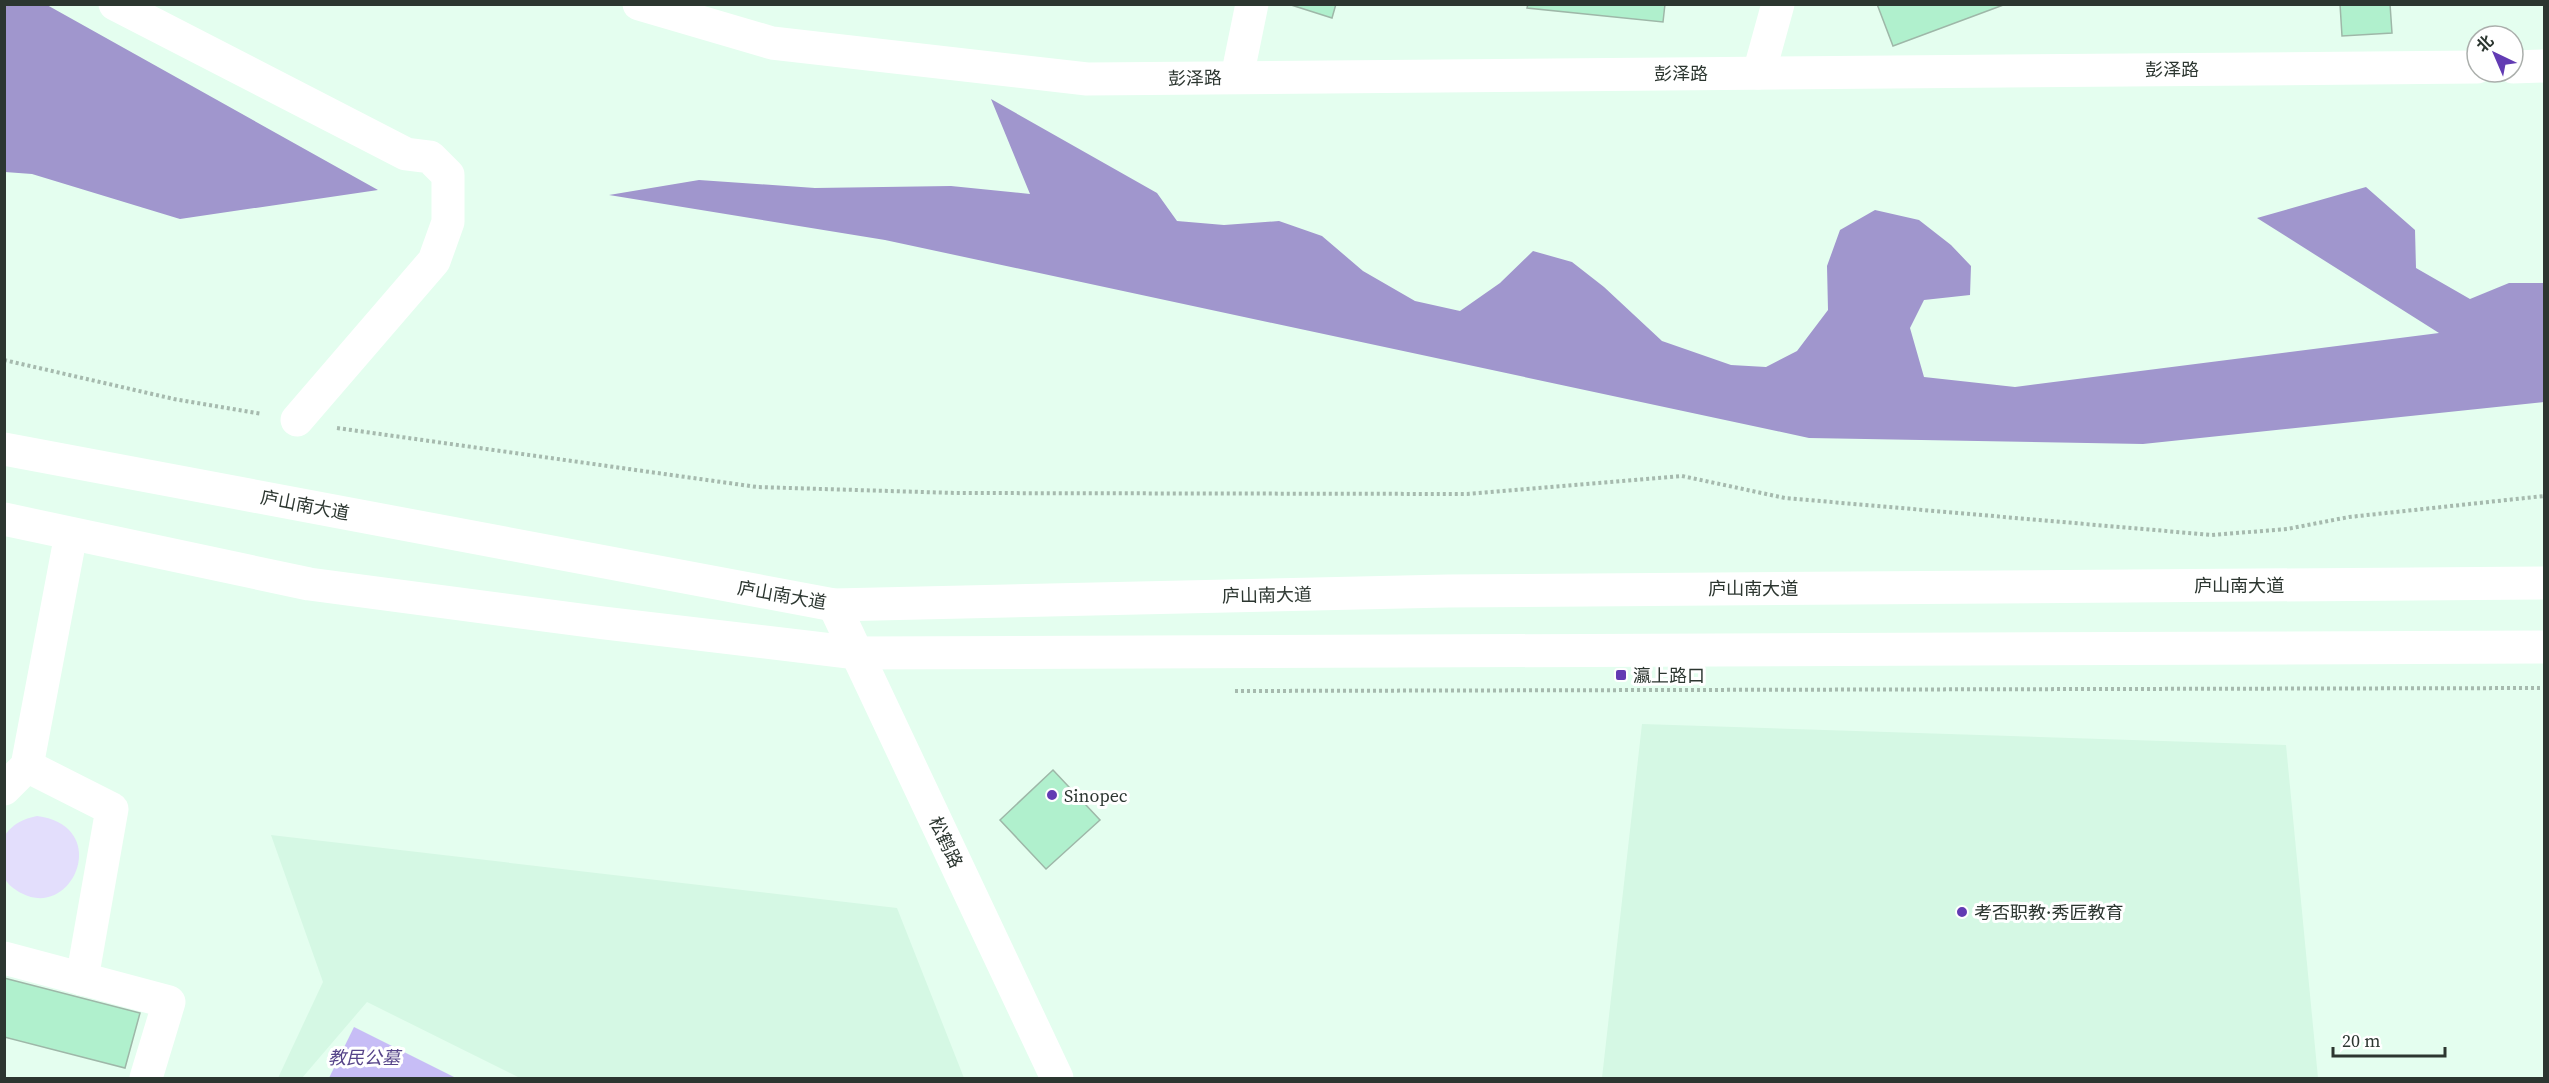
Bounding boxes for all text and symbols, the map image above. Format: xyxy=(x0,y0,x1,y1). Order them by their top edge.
north arrow xyxy=(2465,24,2525,84)
text: 北 xyxy=(2471,30,2498,57)
street label: 彭泽路 xyxy=(2145,57,2199,82)
street label: 彭泽路 xyxy=(1654,61,1708,86)
street label: 彭泽路 xyxy=(1168,65,1222,91)
street label: 庐山南大道 xyxy=(258,484,352,526)
street label: 庐山南大道 xyxy=(2194,573,2284,598)
street label: 庐山南大道 xyxy=(736,575,828,615)
street label: 庐山南大道 xyxy=(1708,576,1798,601)
street label: 庐山南大道 xyxy=(1222,582,1312,608)
place label: 瀛上路口 xyxy=(1633,663,1705,688)
marker: 瀛上路口 xyxy=(1614,668,1628,682)
place label: Sinopec xyxy=(1064,783,1128,808)
marker: Sinopec xyxy=(1045,788,1059,802)
street label: 松鹤路 xyxy=(923,812,969,872)
place label: 考否职教·秀匠教育 xyxy=(1974,900,2123,925)
marker: 考否职教·秀匠教育 xyxy=(1955,905,1969,919)
scale bar xyxy=(2333,1020,2446,1058)
text: 20 m xyxy=(2342,1028,2380,1053)
park label: 教民公墓 xyxy=(328,1045,403,1070)

